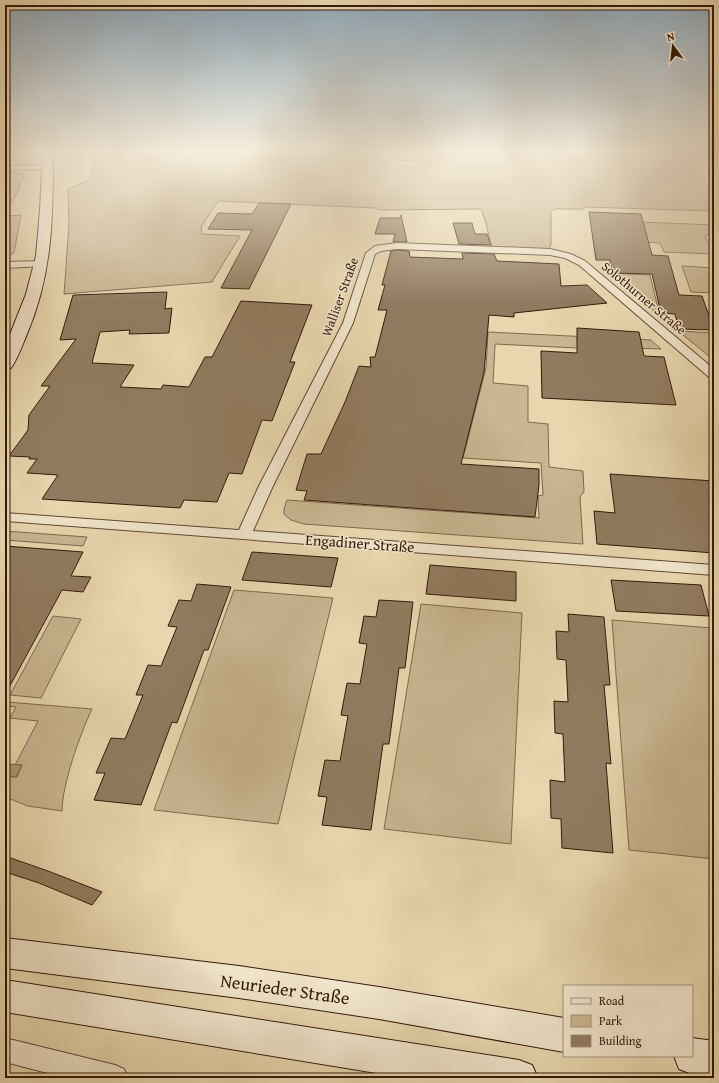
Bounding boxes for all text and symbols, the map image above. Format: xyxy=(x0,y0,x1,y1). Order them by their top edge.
north arrow xyxy=(653,26,693,66)
text: N xyxy=(665,27,677,45)
street label: Walliser Straße xyxy=(317,255,363,339)
street label: Solothurner Straße xyxy=(598,257,690,339)
street label: Engadiner Straße xyxy=(305,529,415,557)
street label: Neurieder Straße xyxy=(219,967,351,1011)
legend xyxy=(563,985,693,1057)
text: Road xyxy=(599,992,625,1009)
text: Park xyxy=(599,1012,623,1029)
text: Building xyxy=(599,1032,642,1049)

